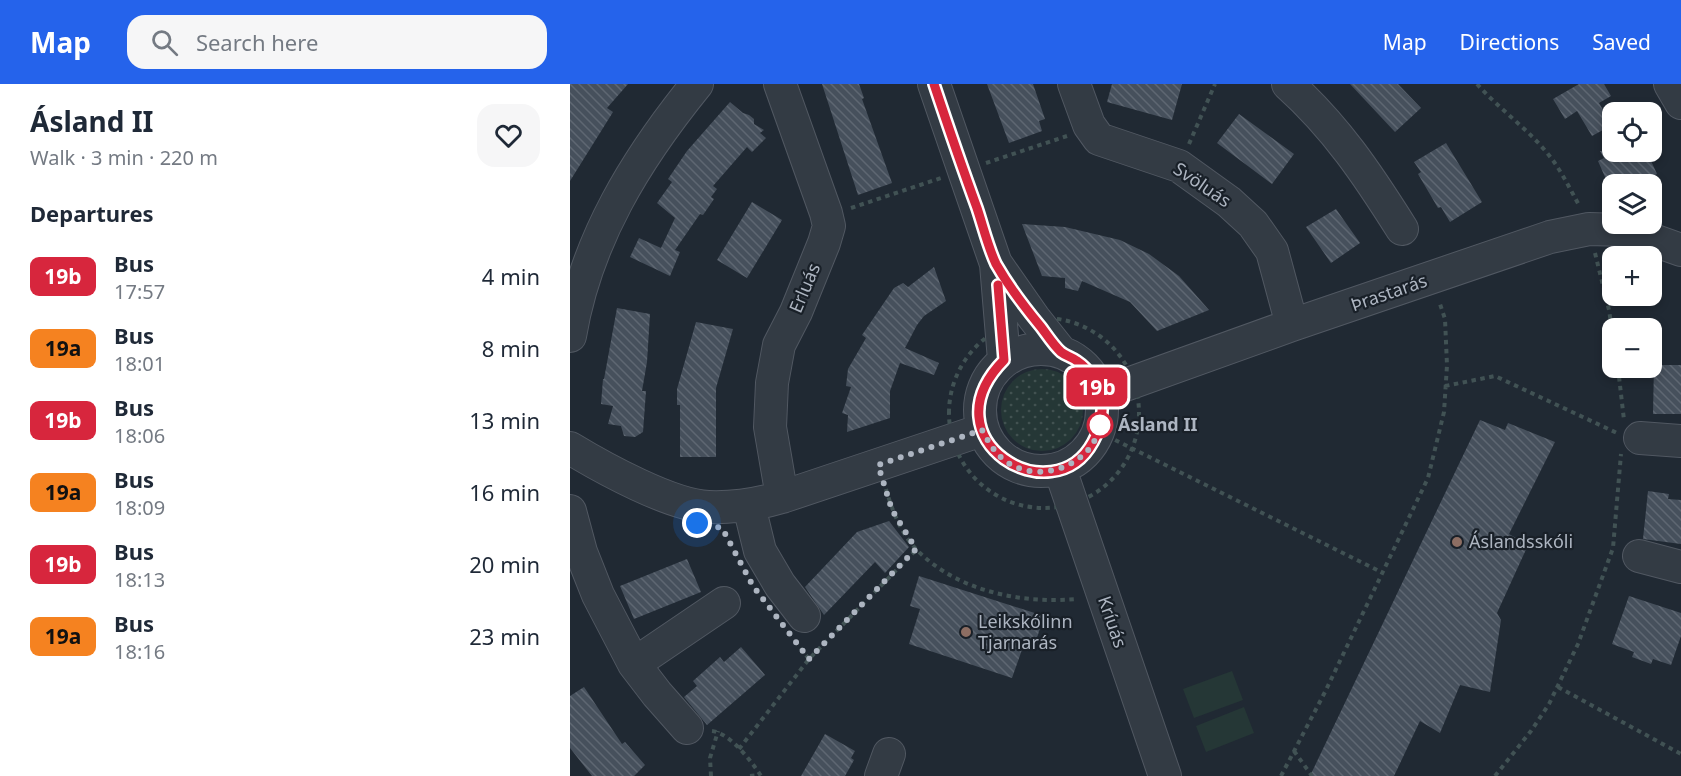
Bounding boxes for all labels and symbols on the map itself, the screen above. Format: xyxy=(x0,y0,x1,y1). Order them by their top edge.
street label: Svöluás xyxy=(1169,156,1236,212)
street label: Erluás xyxy=(783,259,825,316)
street label: Þrastarás xyxy=(1347,268,1430,316)
line badge: 19b xyxy=(1062,368,1132,406)
marker: Ásland II xyxy=(1087,412,1113,438)
place label: Ásland II xyxy=(1118,412,1197,436)
your location xyxy=(682,508,712,538)
place label: Áslandsskóli xyxy=(1469,529,1573,553)
marker: Áslandsskóli xyxy=(1450,535,1464,549)
street label: Kríuás xyxy=(1093,593,1133,651)
place label: Leikskólinn Tjarnarás xyxy=(978,609,1073,654)
marker: Leikskólinn Tjarnarás xyxy=(959,625,973,639)

